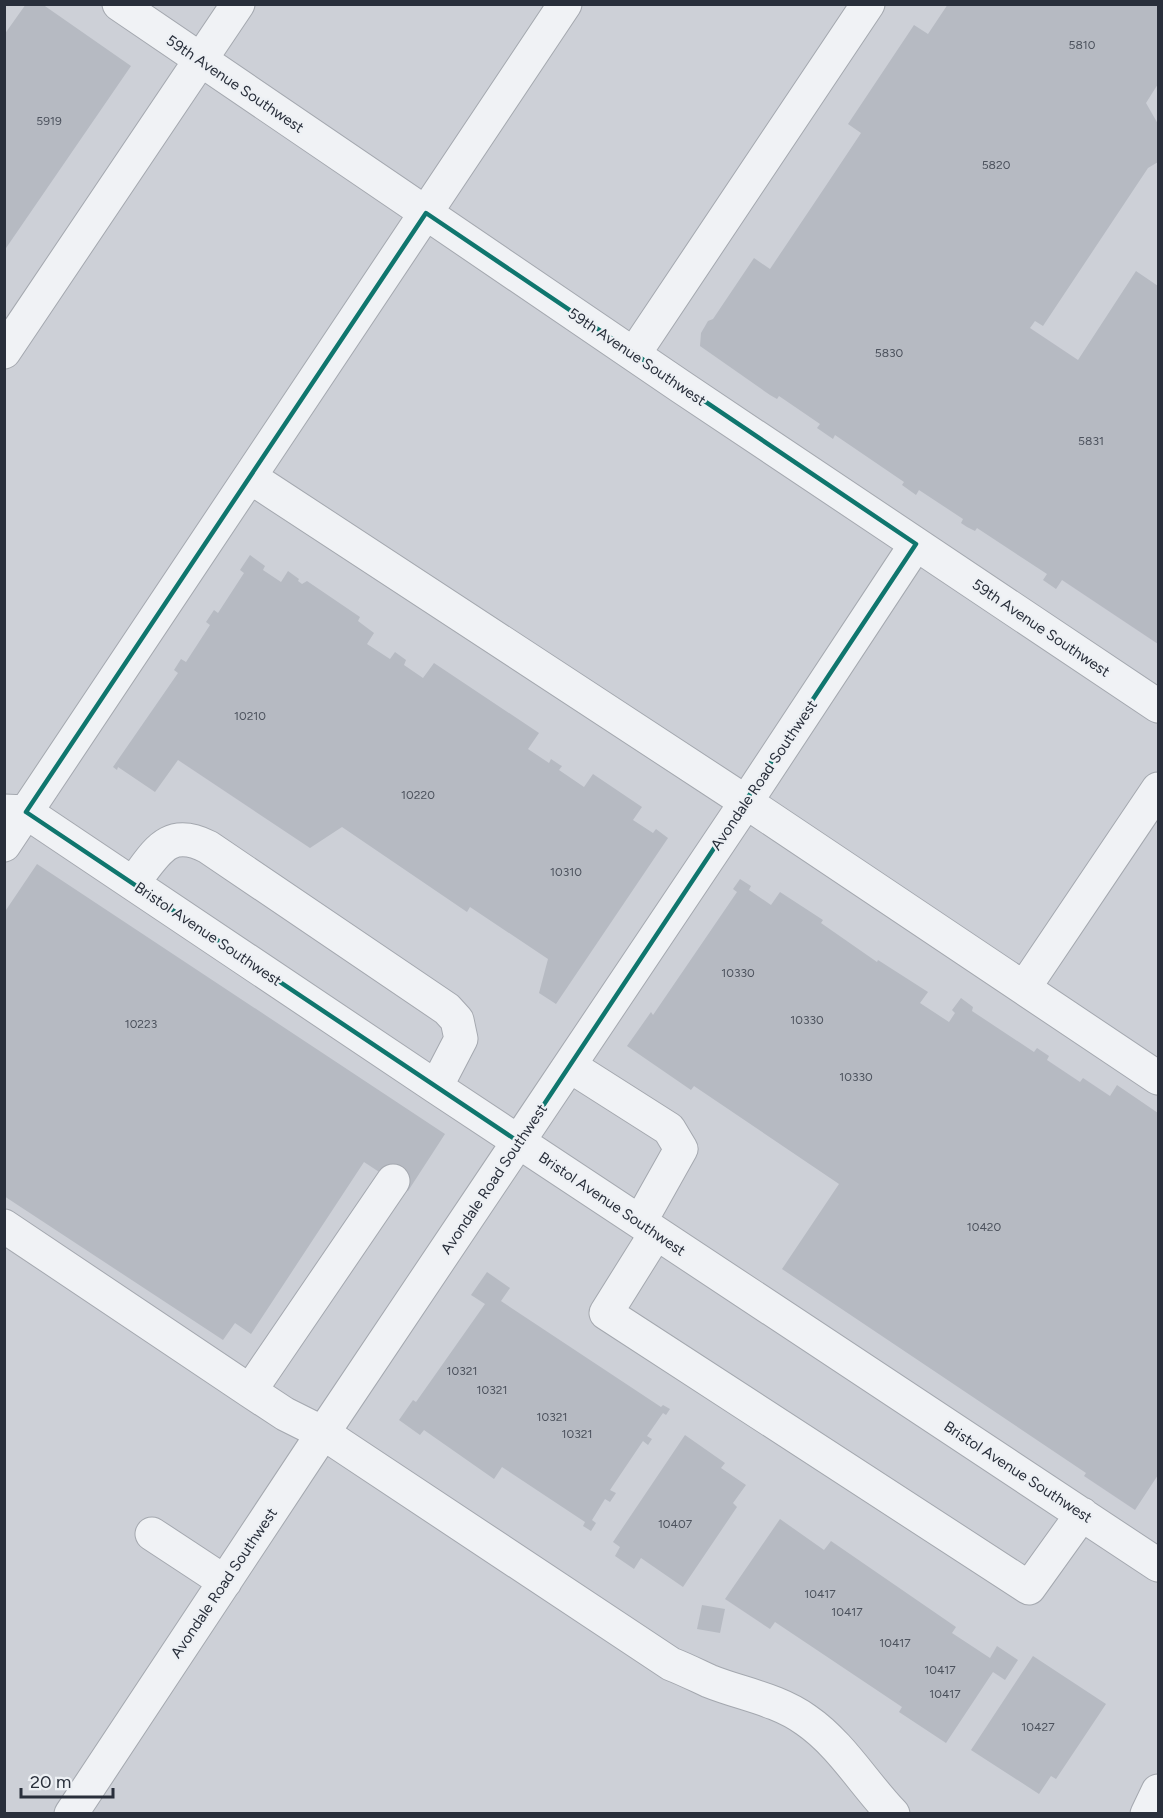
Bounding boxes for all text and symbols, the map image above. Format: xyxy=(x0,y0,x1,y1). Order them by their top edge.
street label: 59th Avenue Southwest xyxy=(163,31,307,137)
house number: 5810 xyxy=(1069,38,1096,52)
house number: 5919 xyxy=(36,114,62,128)
house number: 5820 xyxy=(982,158,1011,172)
street label: 59th Avenue Southwest xyxy=(565,304,709,410)
house number: 5830 xyxy=(875,346,904,360)
house number: 5831 xyxy=(1078,434,1104,448)
street label: 59th Avenue Southwest xyxy=(969,575,1113,681)
street label: Avondale Road Southwest xyxy=(707,696,821,853)
house number: 10210 xyxy=(234,709,266,723)
house number: 10220 xyxy=(401,788,435,802)
house number: 10310 xyxy=(550,865,582,879)
street label: Bristol Avenue Southwest xyxy=(131,878,285,990)
house number: 10330 xyxy=(721,966,755,980)
house number: 10330 xyxy=(790,1013,824,1027)
house number: 10223 xyxy=(125,1017,157,1031)
house number: 10330 xyxy=(839,1070,873,1084)
street label: Avondale Road Southwest xyxy=(437,1100,551,1257)
street label: Bristol Avenue Southwest xyxy=(535,1148,689,1260)
house number: 10420 xyxy=(967,1220,1002,1234)
house number: 10321 xyxy=(447,1364,477,1378)
house number: 10321 xyxy=(477,1383,507,1397)
house number: 10321 xyxy=(537,1410,567,1424)
street label: Bristol Avenue Southwest xyxy=(941,1417,1096,1527)
house number: 10321 xyxy=(562,1427,592,1441)
street label: Avondale Road Southwest xyxy=(167,1504,281,1661)
house number: 10407 xyxy=(658,1517,693,1531)
house number: 10417 xyxy=(804,1587,836,1601)
house number: 10417 xyxy=(831,1605,863,1619)
house number: 10417 xyxy=(879,1636,911,1650)
house number: 10417 xyxy=(924,1663,956,1677)
house number: 10417 xyxy=(929,1687,961,1701)
house number: 10427 xyxy=(1021,1720,1055,1734)
scale bar xyxy=(21,1761,112,1799)
text: 20 m xyxy=(30,1771,71,1793)

